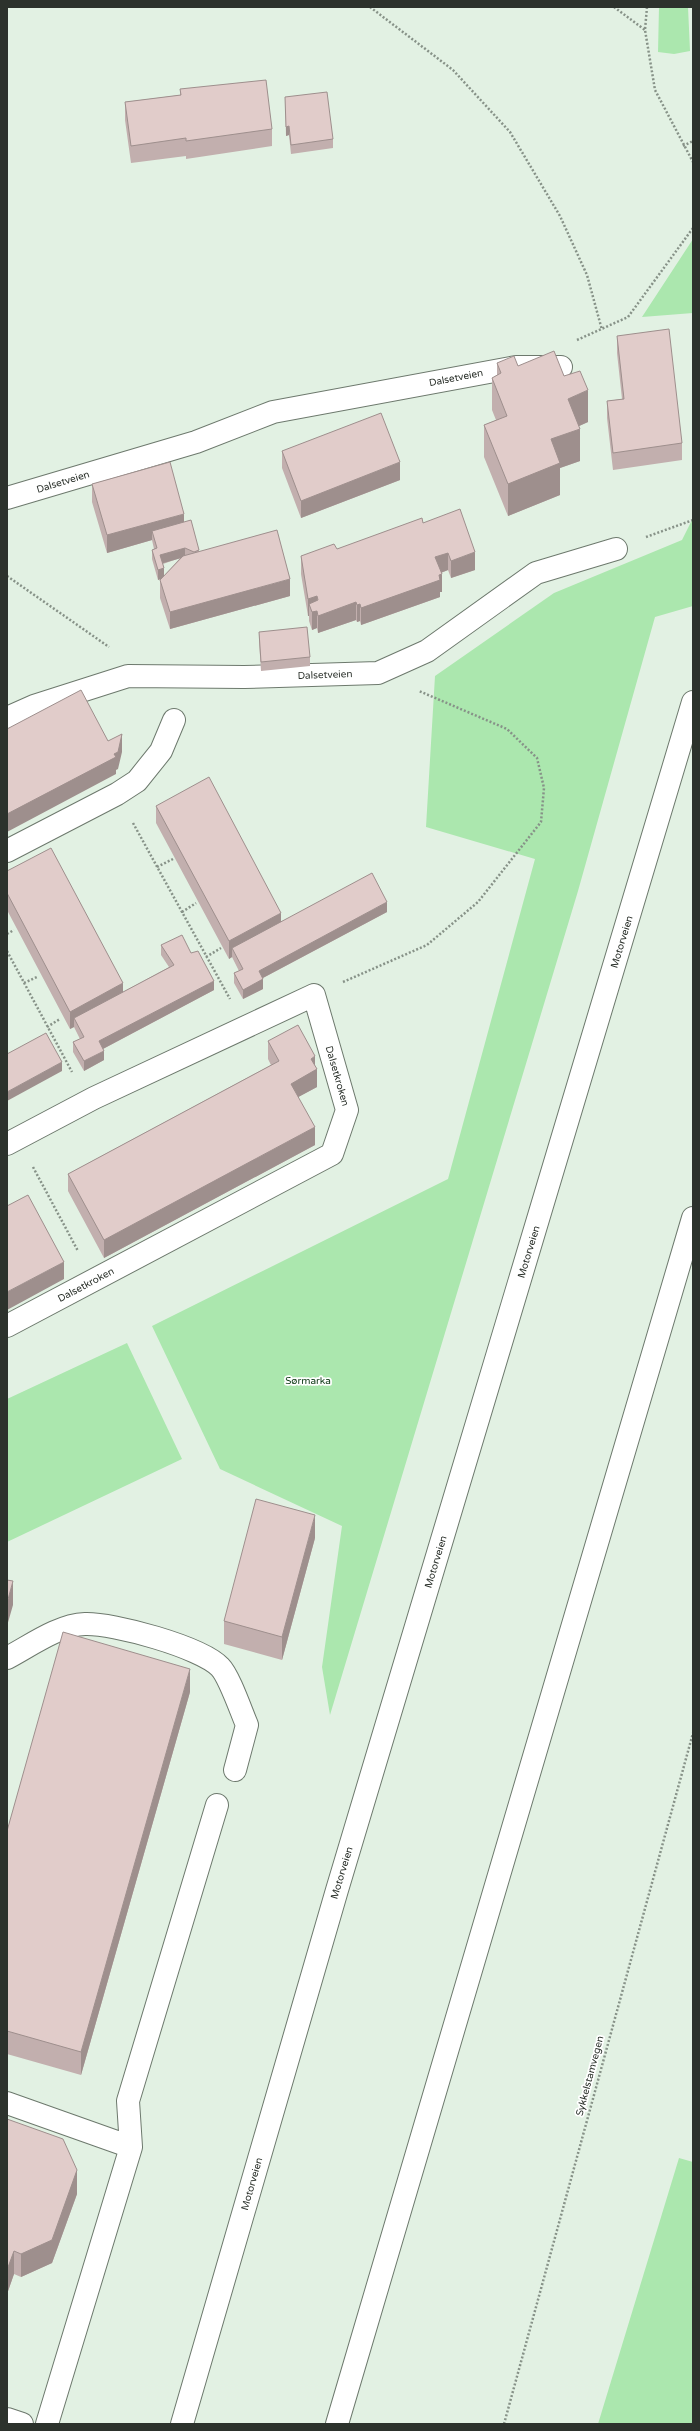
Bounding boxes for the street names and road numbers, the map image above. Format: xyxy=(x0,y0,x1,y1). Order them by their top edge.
street label: Dalsetveien xyxy=(428,367,484,389)
street label: Dalsetveien xyxy=(35,468,91,496)
street label: Dalsetveien xyxy=(297,668,353,682)
street label: Motorveien xyxy=(608,914,636,970)
street label: Dalsetkroken xyxy=(323,1044,351,1108)
street label: Motorveien xyxy=(515,1224,543,1280)
street label: Dalsetkroken xyxy=(56,1265,116,1305)
street label: Motorveien xyxy=(422,1534,450,1590)
street label: Motorveien xyxy=(328,1845,356,1901)
street label: Sykkelstamvegen xyxy=(574,2035,606,2117)
street label: Motorveien xyxy=(239,2156,265,2212)

